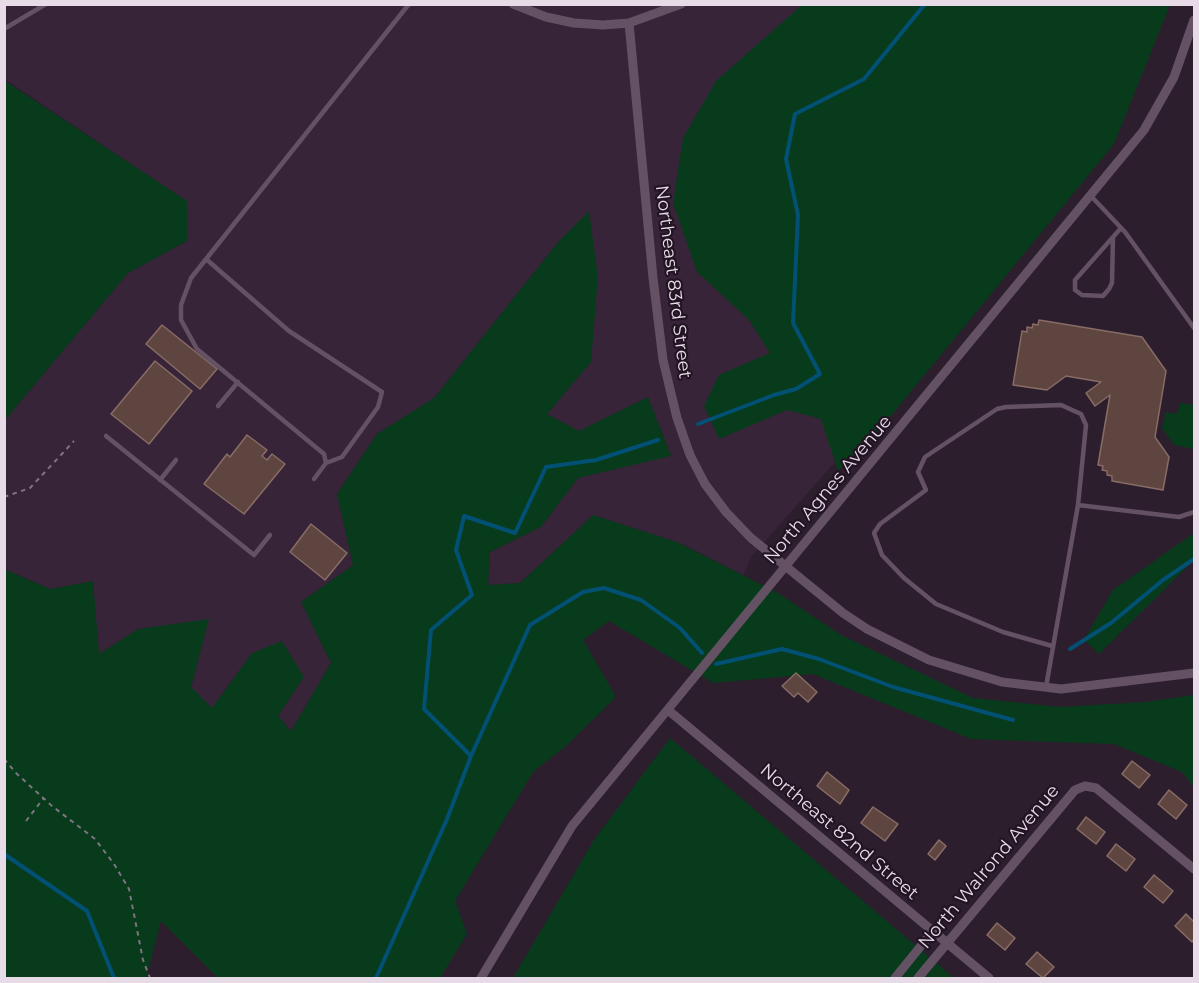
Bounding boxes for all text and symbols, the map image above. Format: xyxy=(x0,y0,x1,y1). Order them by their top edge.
street label: Northeast 83rd Street xyxy=(650,184,696,380)
street label: North Agnes Avenue xyxy=(760,411,896,569)
street label: Northeast 82nd Street xyxy=(755,759,923,905)
street label: North Walrond Avenue xyxy=(914,781,1064,953)

